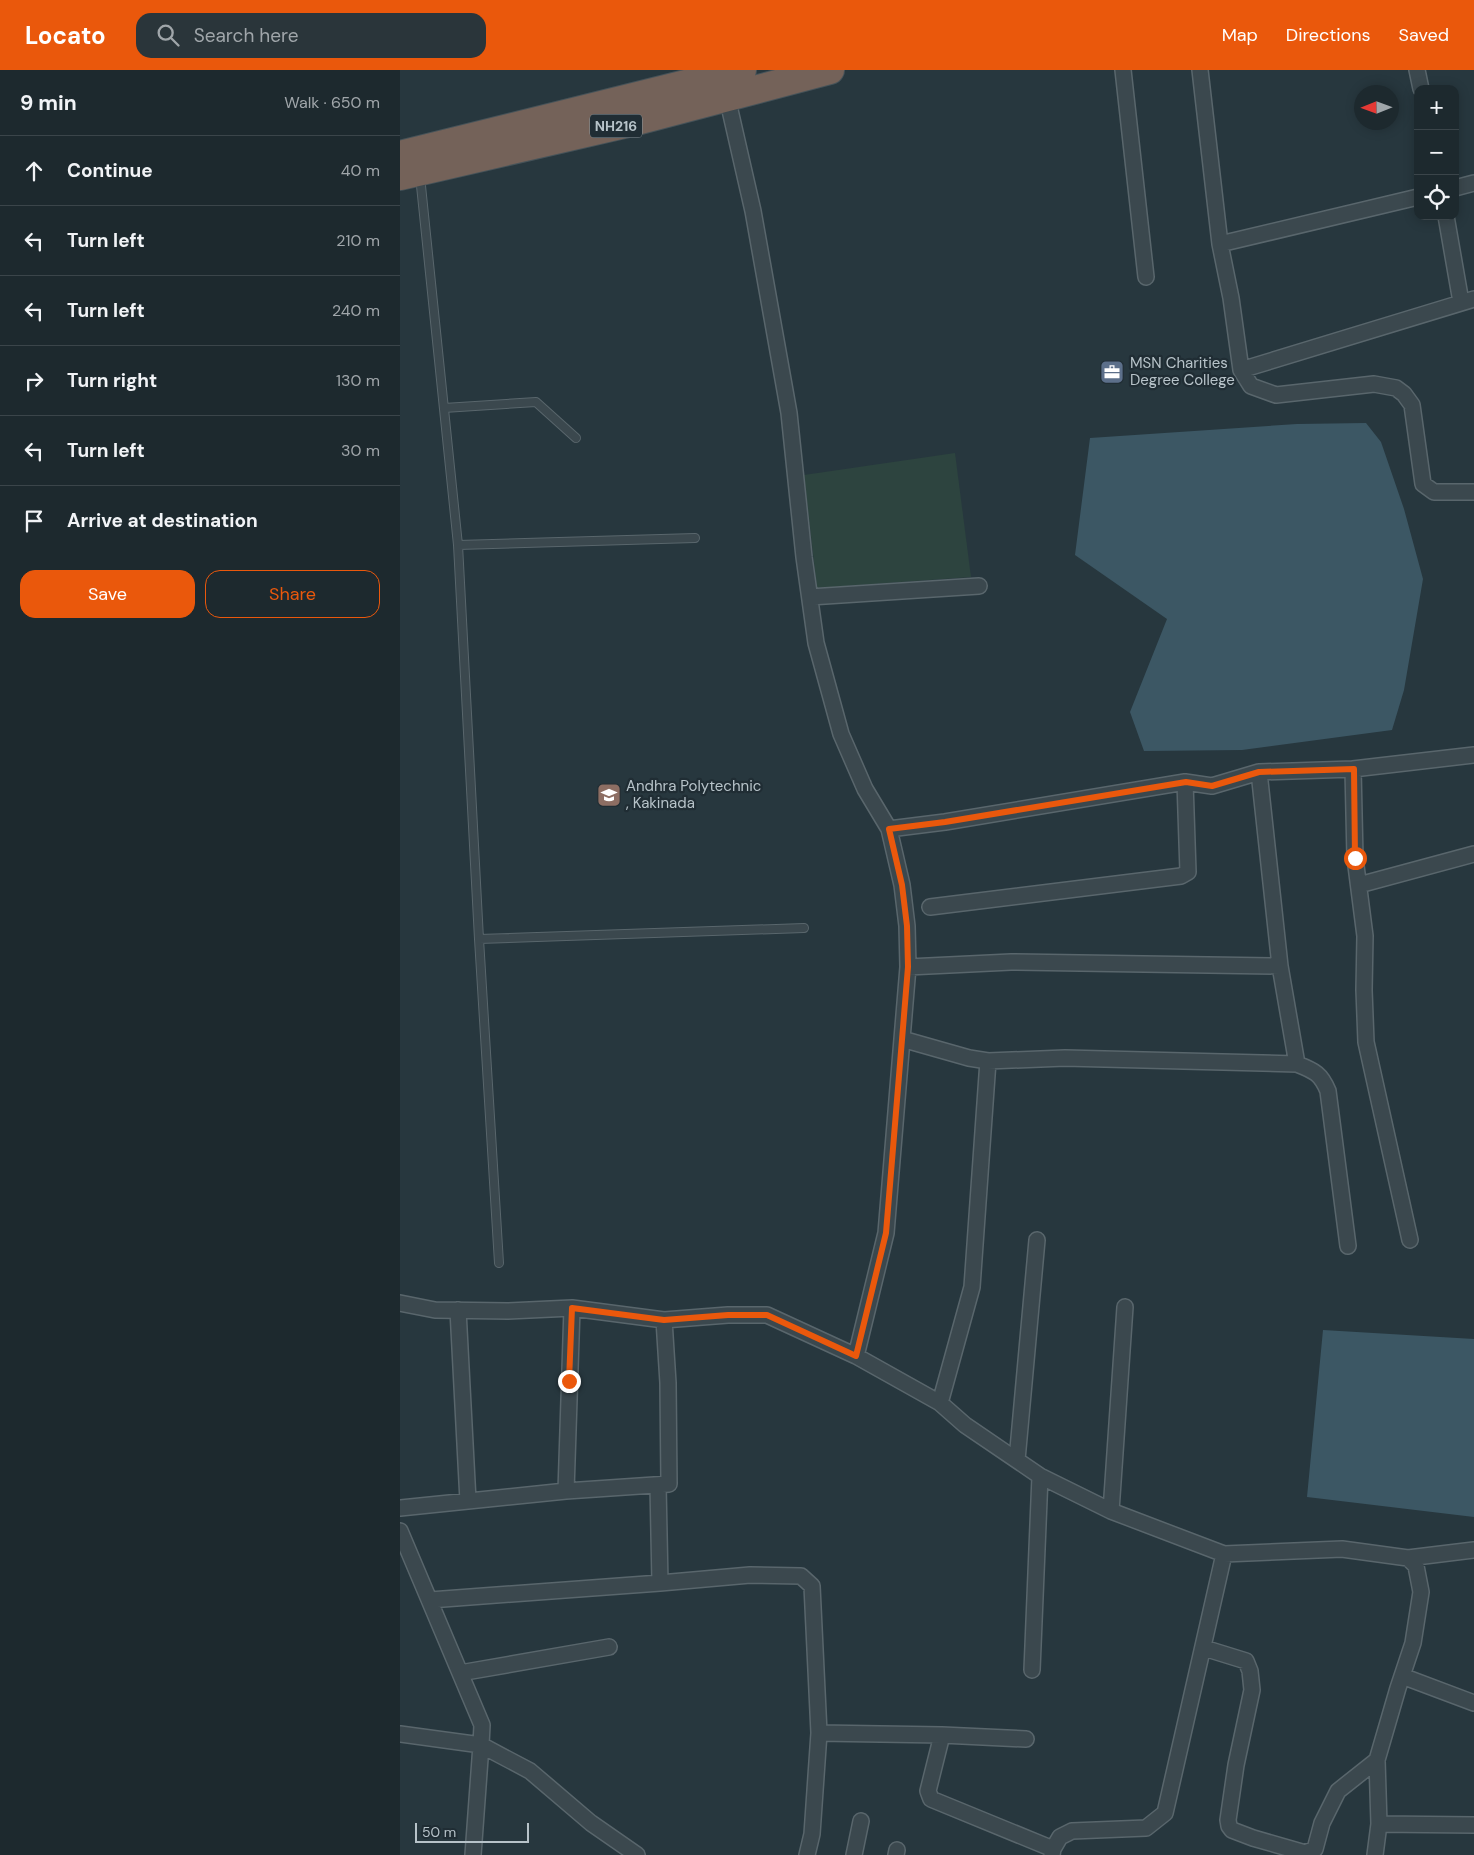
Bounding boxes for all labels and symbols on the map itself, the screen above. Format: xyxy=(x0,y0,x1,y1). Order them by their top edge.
north arrow xyxy=(1354,85,1399,130)
road number: NH216 xyxy=(590,114,642,138)
place label: MSN Charities Degree College xyxy=(1130,353,1235,390)
office icon: MSN Charities Degree College xyxy=(1099,359,1125,385)
place label: Andhra Polytechnic , Kakinada xyxy=(626,776,761,813)
school or university icon: Andhra Polytechnic , Kakinada xyxy=(596,782,622,808)
route start xyxy=(1344,847,1367,870)
route end xyxy=(558,1370,581,1393)
scale bar xyxy=(415,1820,529,1843)

